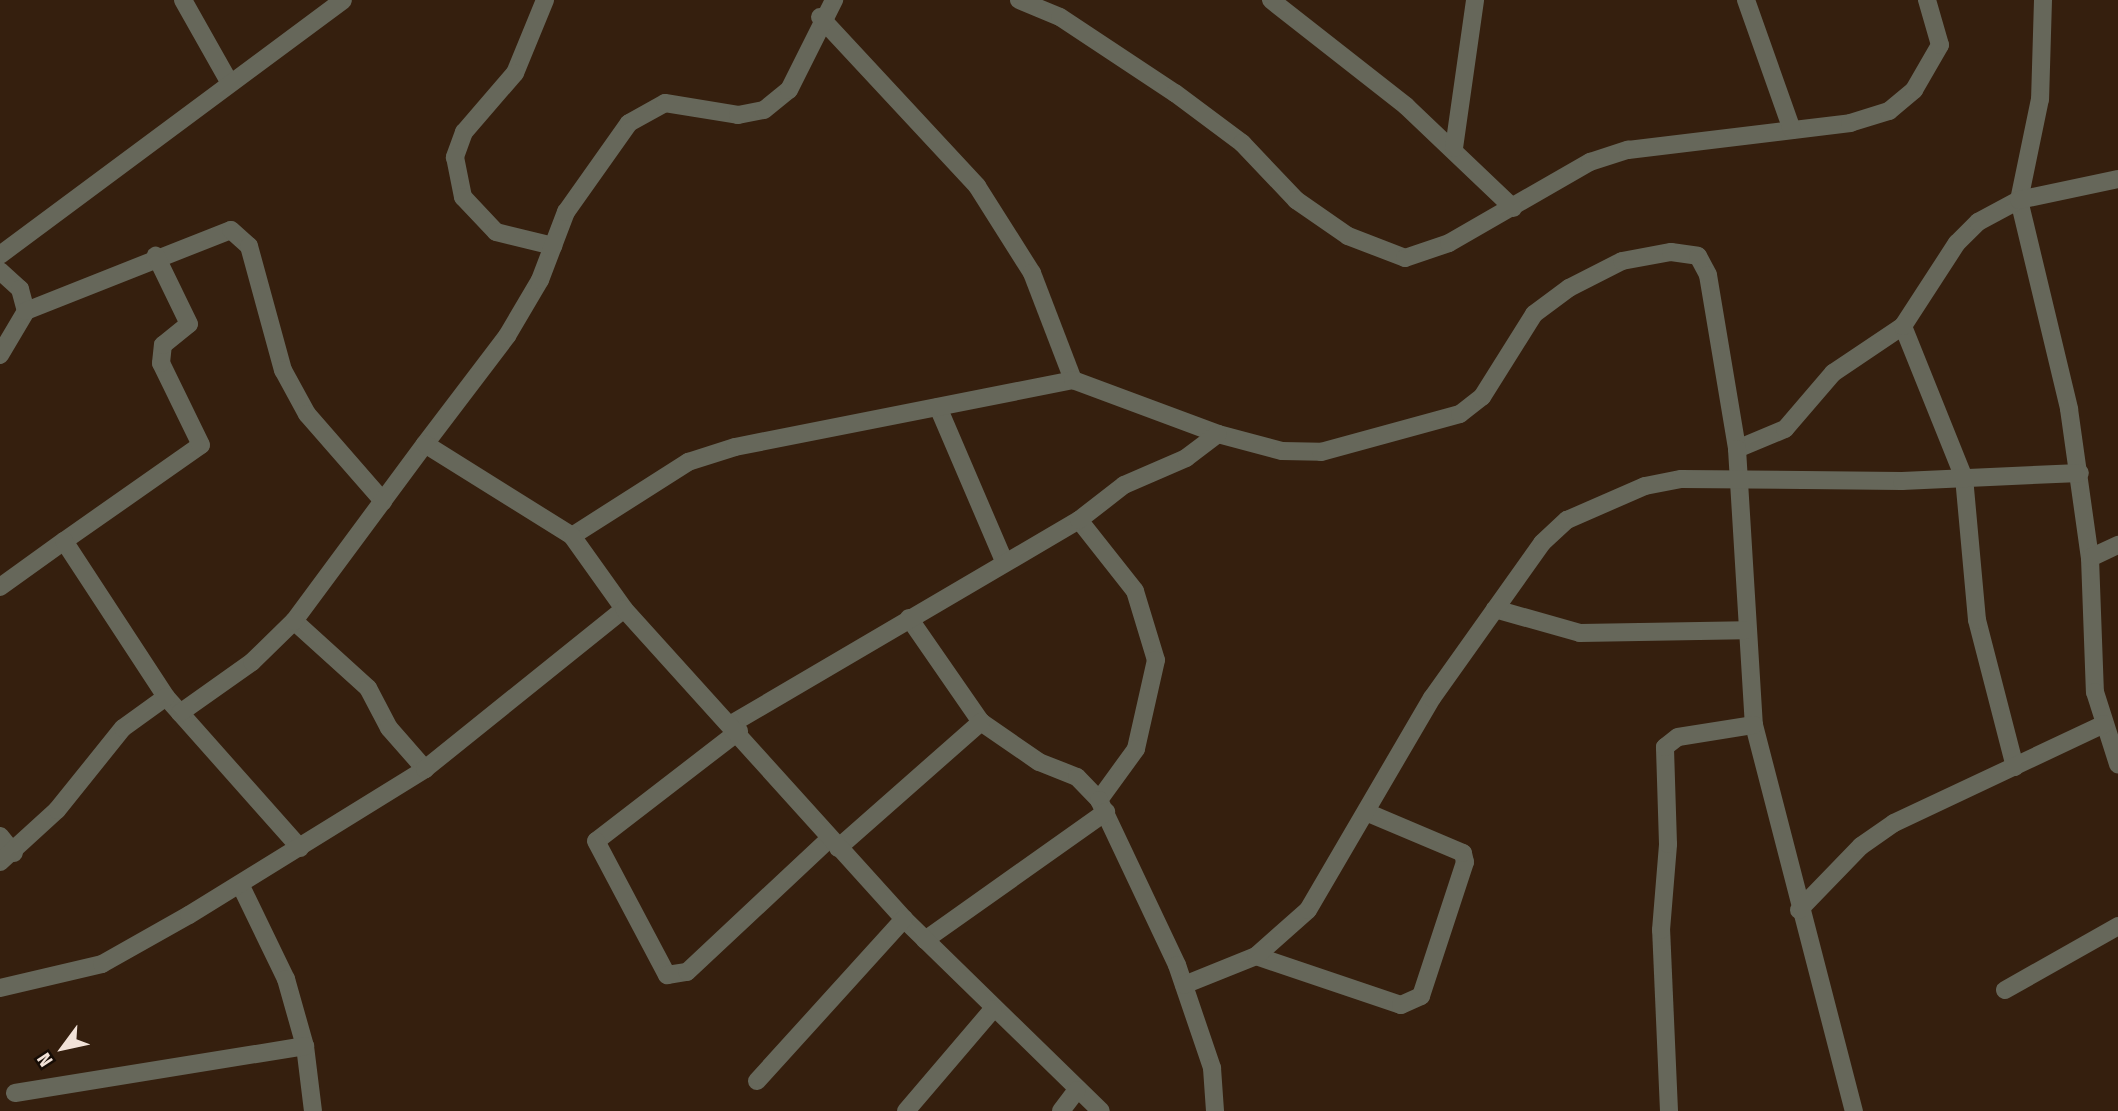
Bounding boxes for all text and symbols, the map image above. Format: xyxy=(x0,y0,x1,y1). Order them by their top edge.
north arrow xyxy=(28,1013,98,1083)
text: N xyxy=(32,1049,58,1071)

